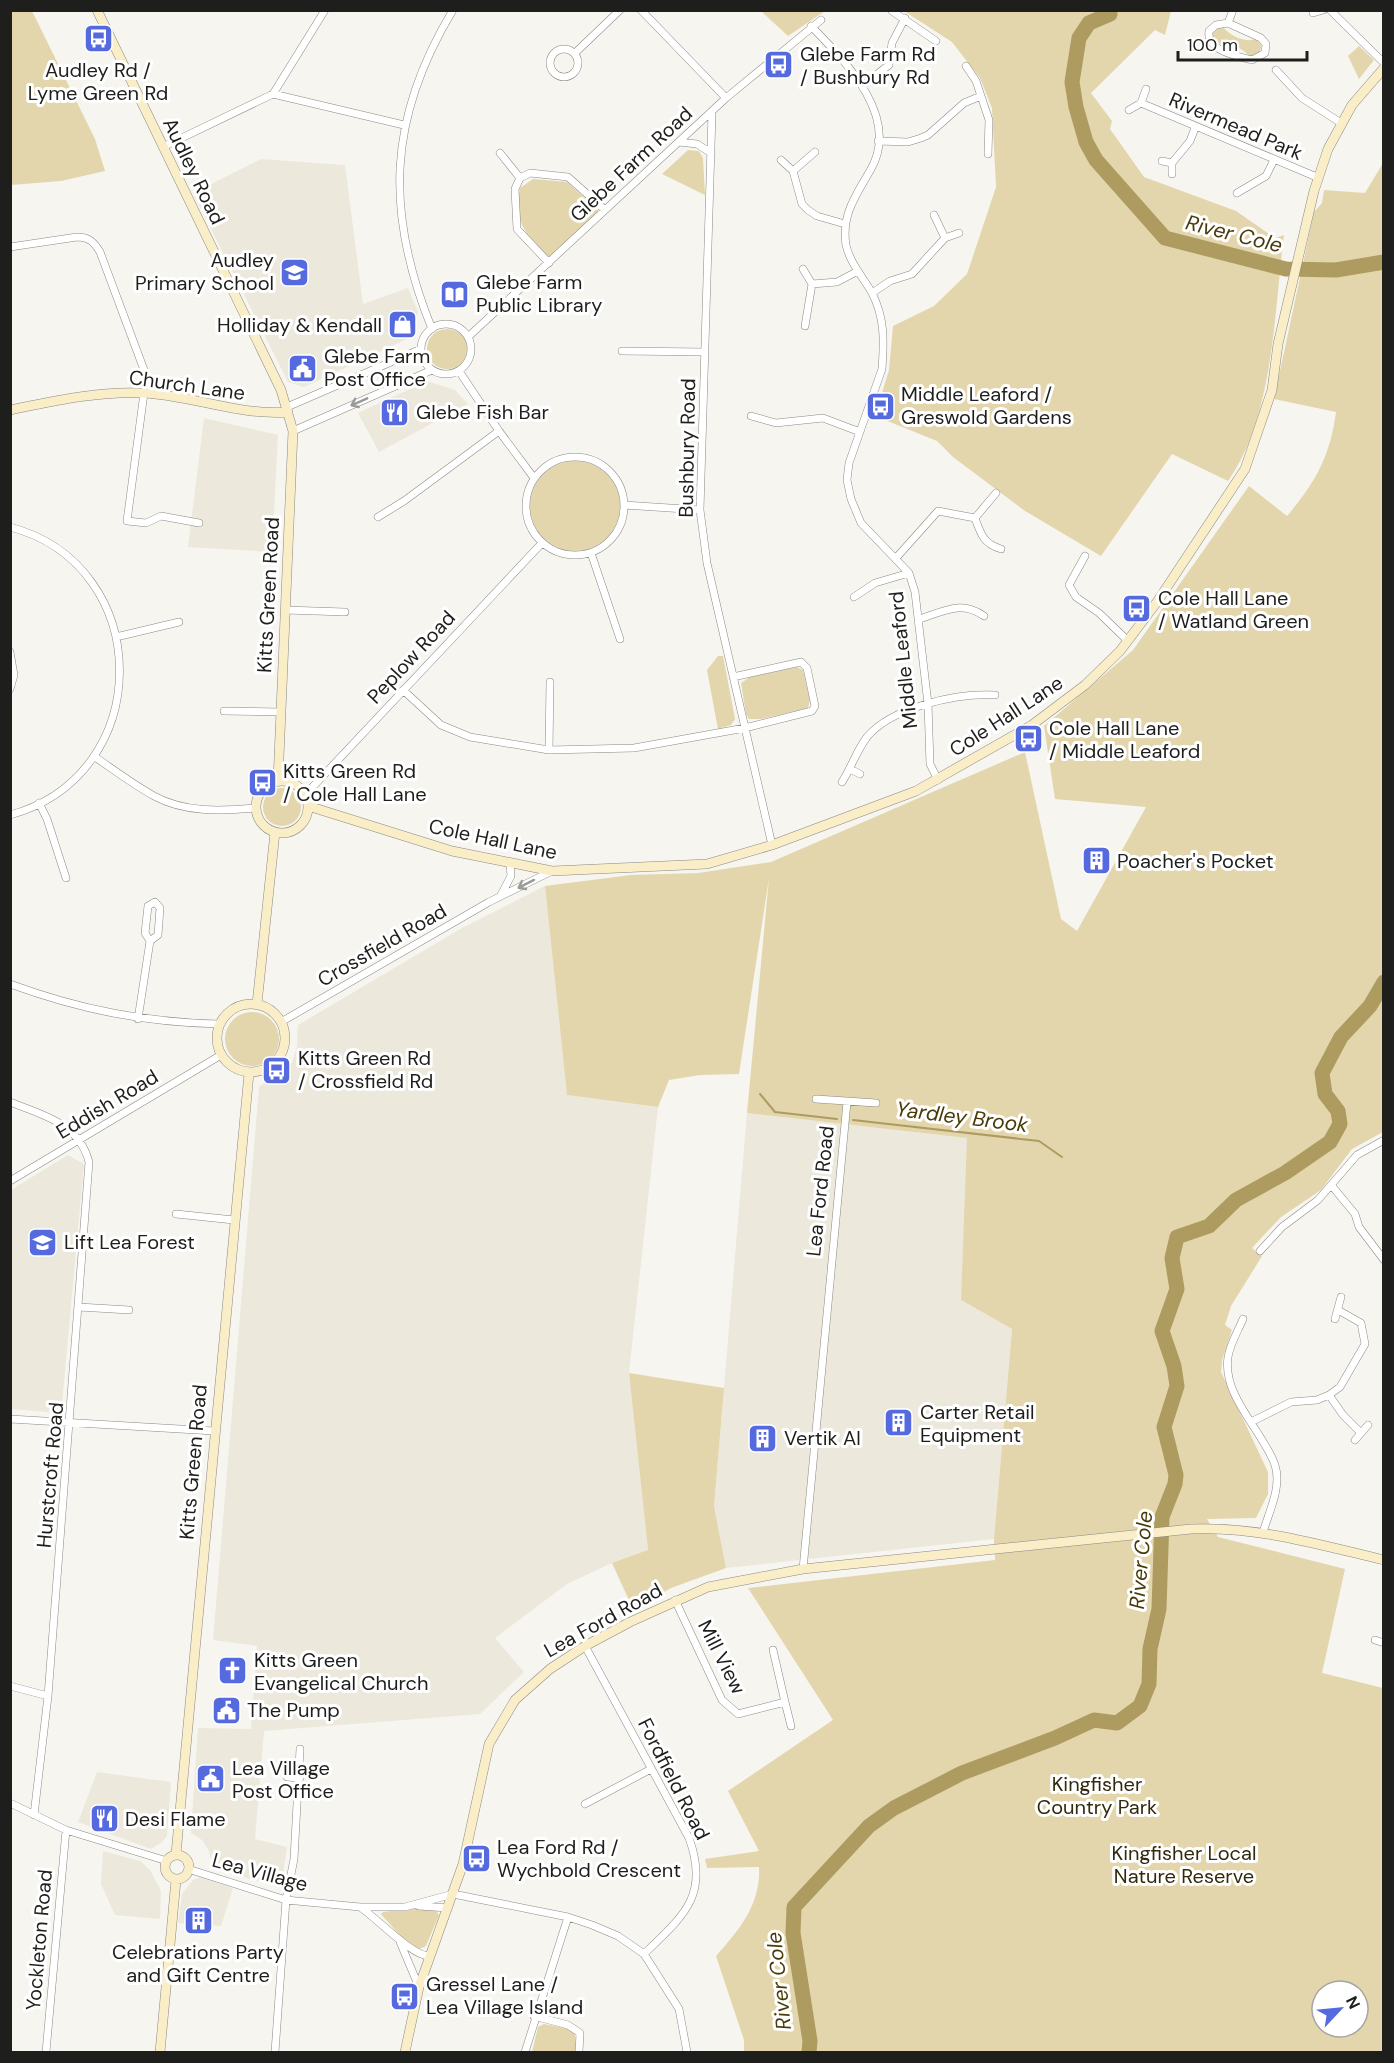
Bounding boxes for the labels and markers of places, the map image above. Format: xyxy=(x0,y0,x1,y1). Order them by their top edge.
bus stop icon: Audley Rd / Lyme Green Rd xyxy=(82,23,114,55)
place label: Glebe Farm Rd / Bushbury Rd xyxy=(800,41,935,90)
bus stop icon: Glebe Farm Rd / Bushbury Rd xyxy=(763,49,795,81)
place label: Audley Rd / Lyme Green Rd xyxy=(28,57,168,106)
place label: Audley Primary School xyxy=(135,247,274,296)
school or university icon: Audley Primary School xyxy=(279,256,311,288)
place label: Glebe Farm Public Library xyxy=(476,269,602,318)
library icon: Glebe Farm Public Library xyxy=(439,278,471,310)
shop icon: Holliday & Kendall xyxy=(387,309,419,341)
place label: Holliday & Kendall xyxy=(217,312,382,338)
place label: Glebe Farm Post Office xyxy=(324,343,430,392)
public building icon: Glebe Farm Post Office xyxy=(287,352,319,384)
place label: Middle Leaford / Greswold Gardens xyxy=(901,381,1072,430)
bus stop icon: Middle Leaford / Greswold Gardens xyxy=(864,390,896,422)
restaurant icon: Glebe Fish Bar xyxy=(379,396,411,428)
place label: Glebe Fish Bar xyxy=(416,399,549,425)
place label: Cole Hall Lane / Watland Green xyxy=(1158,585,1309,634)
bus stop icon: Cole Hall Lane / Watland Green xyxy=(1121,593,1153,625)
place label: Cole Hall Lane / Middle Leaford xyxy=(1049,715,1200,764)
bus stop icon: Cole Hall Lane / Middle Leaford xyxy=(1012,723,1044,755)
place label: Kitts Green Rd / Cole Hall Lane xyxy=(283,758,427,807)
bus stop icon: Kitts Green Rd / Cole Hall Lane xyxy=(246,766,278,798)
building icon: Poacher's Pocket xyxy=(1080,845,1112,877)
place label: Poacher's Pocket xyxy=(1117,848,1274,874)
place label: Kitts Green Rd / Crossfield Rd xyxy=(298,1045,433,1094)
bus stop icon: Kitts Green Rd / Crossfield Rd xyxy=(261,1054,293,1086)
school or university icon: Lift Lea Forest xyxy=(27,1226,59,1258)
place label: Lift Lea Forest xyxy=(64,1229,195,1255)
place label: Carter Retail Equipment xyxy=(920,1399,1035,1448)
building icon: Carter Retail Equipment xyxy=(883,1407,915,1439)
building icon: Vertik Al xyxy=(747,1422,779,1454)
place label: Vertik Al xyxy=(784,1425,861,1451)
place label: Kitts Green Evangelical Church xyxy=(254,1647,428,1696)
church icon: Kitts Green Evangelical Church xyxy=(217,1655,249,1687)
public building icon: The Pump xyxy=(210,1694,242,1726)
place label: The Pump xyxy=(247,1697,340,1723)
place label: Lea Village Post Office xyxy=(232,1755,334,1804)
public building icon: Lea Village Post Office xyxy=(195,1763,227,1795)
restaurant icon: Desi Flame xyxy=(88,1803,120,1835)
place label: Desi Flame xyxy=(125,1806,226,1832)
place label: Lea Ford Rd / Wychbold Crescent xyxy=(497,1834,681,1883)
bus stop icon: Lea Ford Rd / Wychbold Crescent xyxy=(460,1843,492,1875)
building icon: Celebrations Party and Gift Centre xyxy=(182,1905,214,1937)
place label: Celebrations Party and Gift Centre xyxy=(112,1939,284,1988)
place label: Gressel Lane / Lea Village Island xyxy=(426,1971,583,2020)
bus stop icon: Gressel Lane / Lea Village Island xyxy=(389,1980,421,2012)

